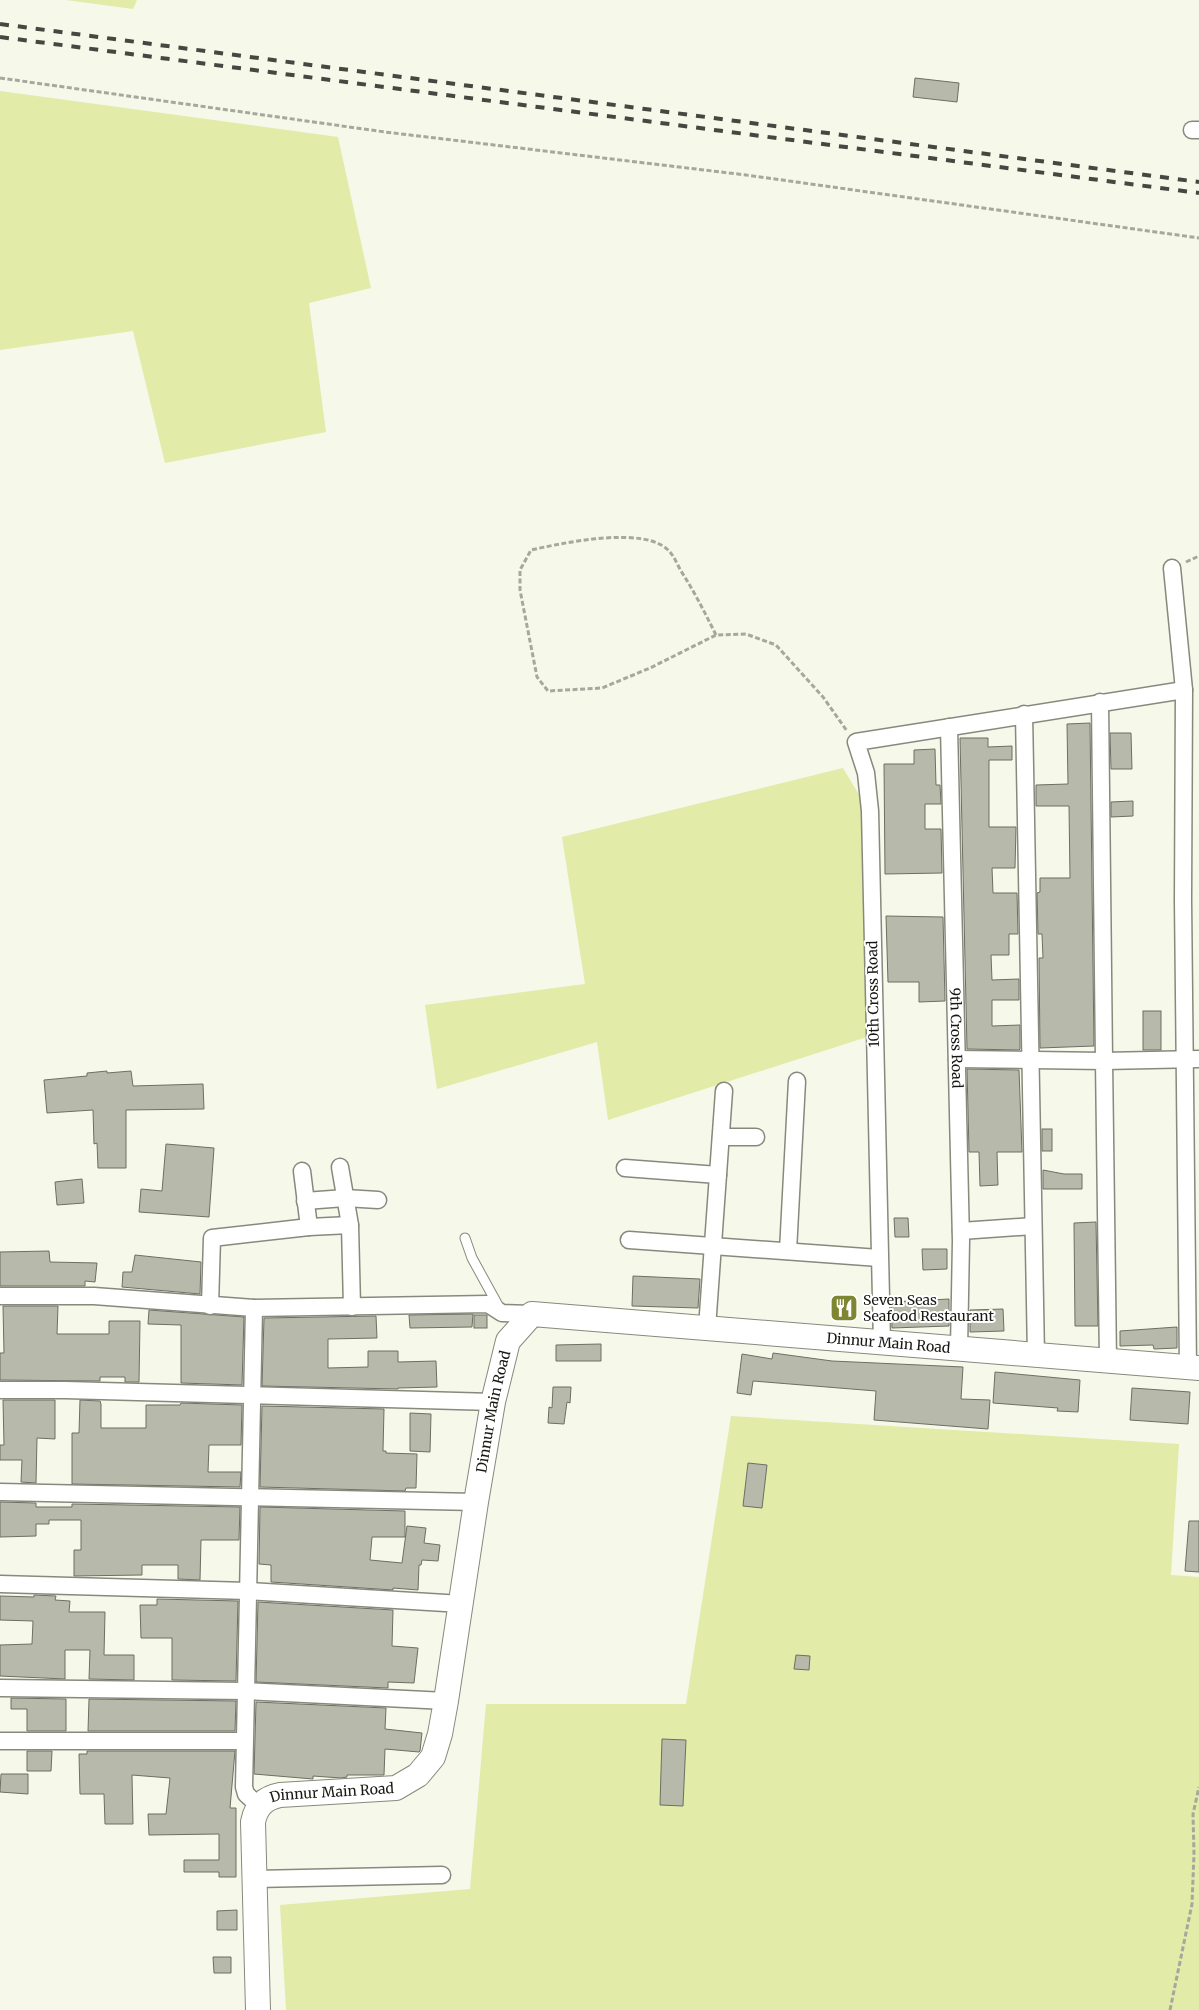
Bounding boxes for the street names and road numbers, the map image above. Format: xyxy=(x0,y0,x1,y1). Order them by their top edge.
street label: 10th Cross Road xyxy=(863,940,883,1048)
street label: 9th Cross Road xyxy=(946,987,966,1089)
street label: Dinnur Main Road xyxy=(826,1329,952,1357)
street label: Dinnur Main Road xyxy=(472,1348,514,1474)
street label: Dinnur Main Road xyxy=(267,1779,395,1806)

